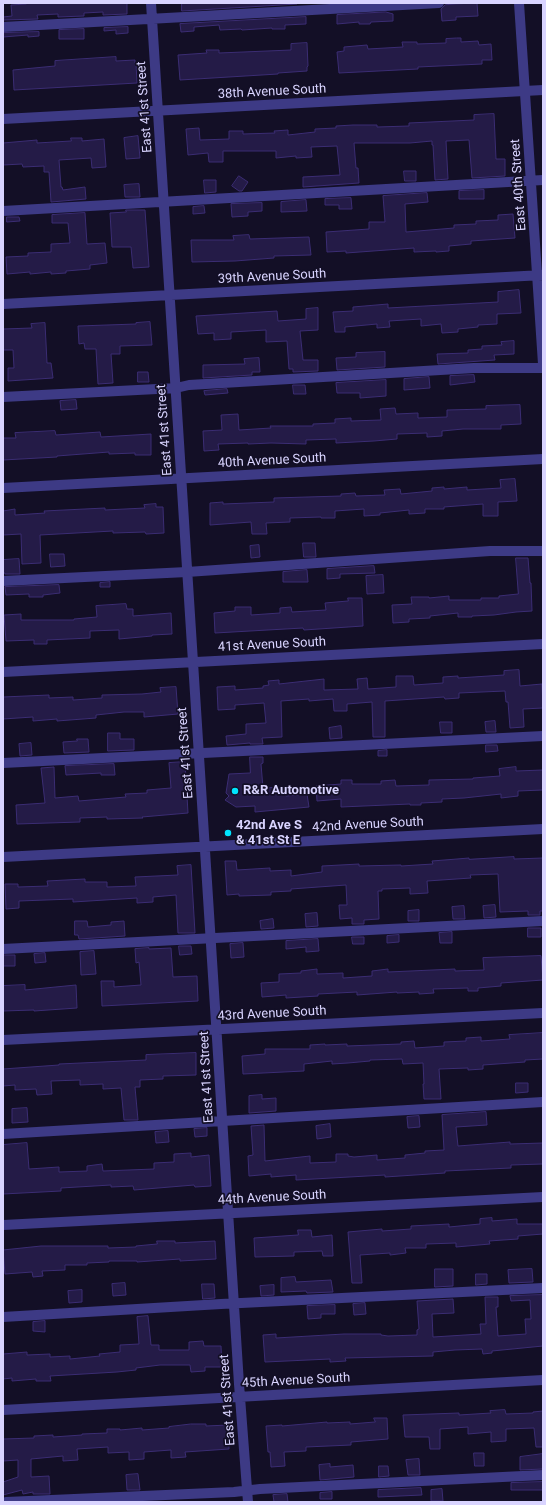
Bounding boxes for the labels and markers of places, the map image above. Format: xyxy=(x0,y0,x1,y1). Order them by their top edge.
place label: R&R Automotive xyxy=(243,783,339,799)
marker: R&R Automotive xyxy=(230,786,240,796)
place label: 42nd Ave S & 41st St E xyxy=(236,818,302,849)
marker: 42nd Ave S & 41st St E xyxy=(223,828,233,838)

